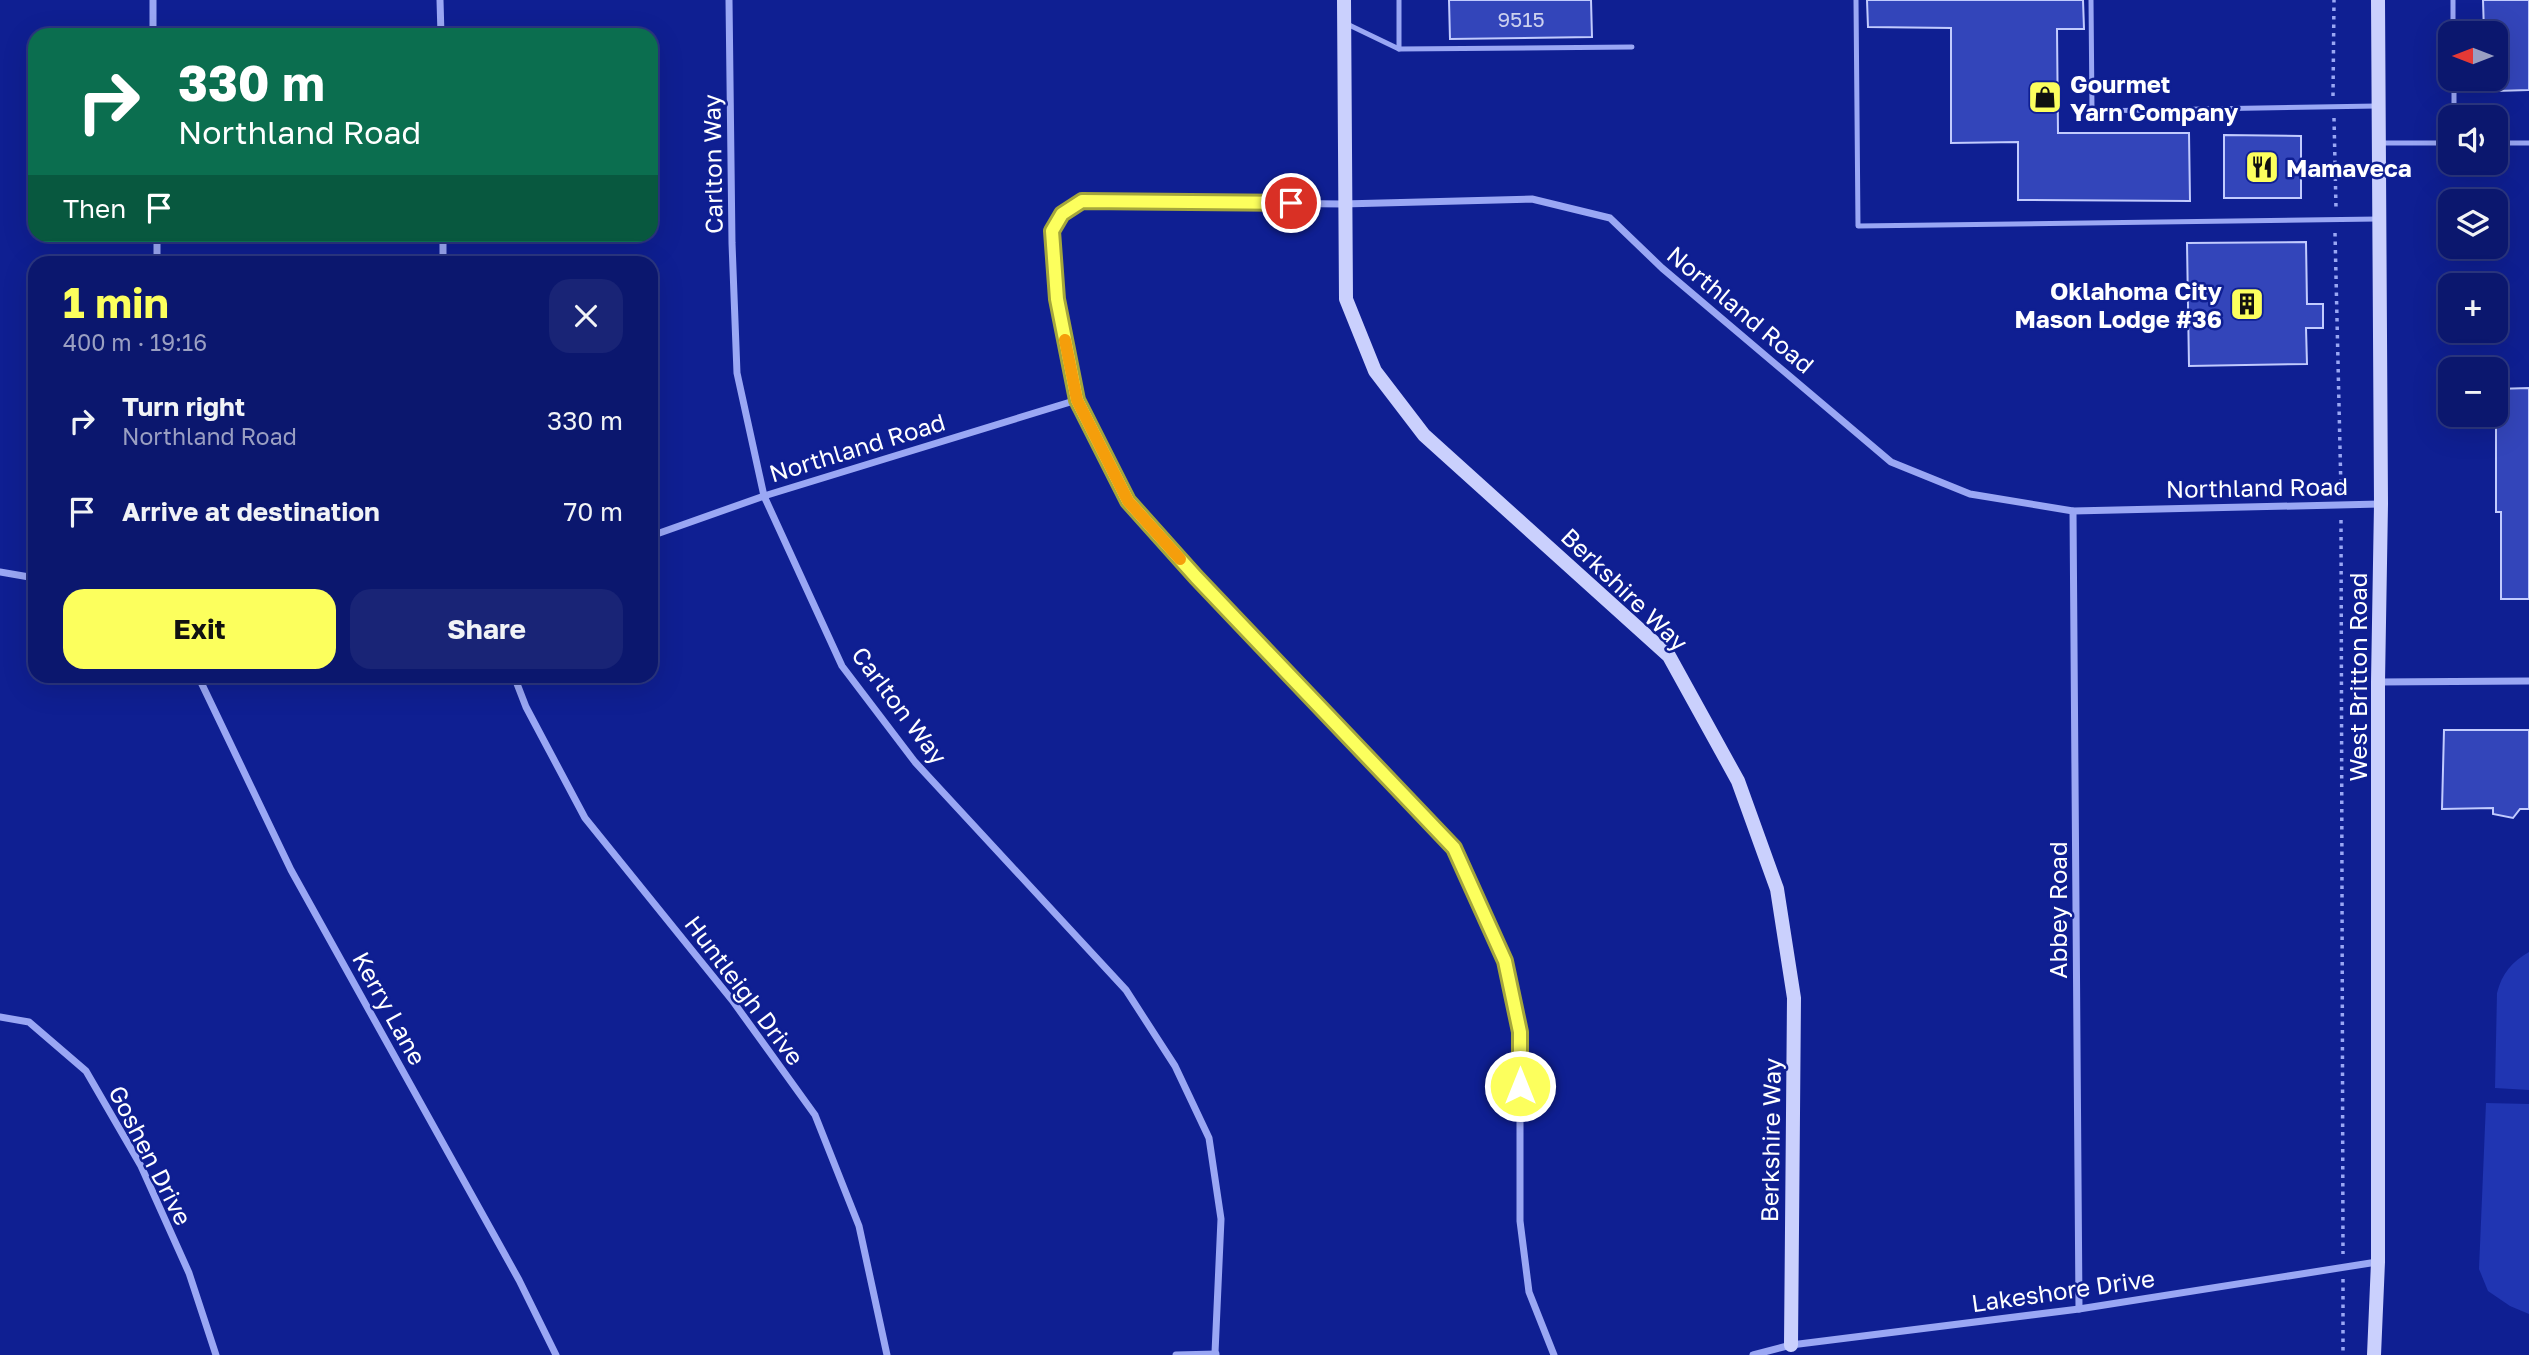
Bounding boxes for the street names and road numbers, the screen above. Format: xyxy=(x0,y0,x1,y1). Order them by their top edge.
street label: Carlton Way xyxy=(696,94,728,234)
street label: Northland Road xyxy=(1662,239,1820,379)
street label: Northland Road xyxy=(766,406,948,488)
street label: Northland Road xyxy=(2166,471,2348,503)
street label: Berkshire Way xyxy=(1556,521,1694,657)
street label: West Britton Road xyxy=(2343,572,2372,782)
street label: Carlton Way xyxy=(846,640,954,770)
street label: Abbey Road xyxy=(2043,841,2072,979)
street label: Huntleigh Drive xyxy=(679,910,811,1070)
street label: Kerry Lane xyxy=(347,946,433,1070)
street label: Berkshire Way xyxy=(1754,1058,1786,1222)
street label: Goshen Drive xyxy=(103,1080,199,1230)
street label: Lakeshore Drive xyxy=(1969,1263,2157,1317)

